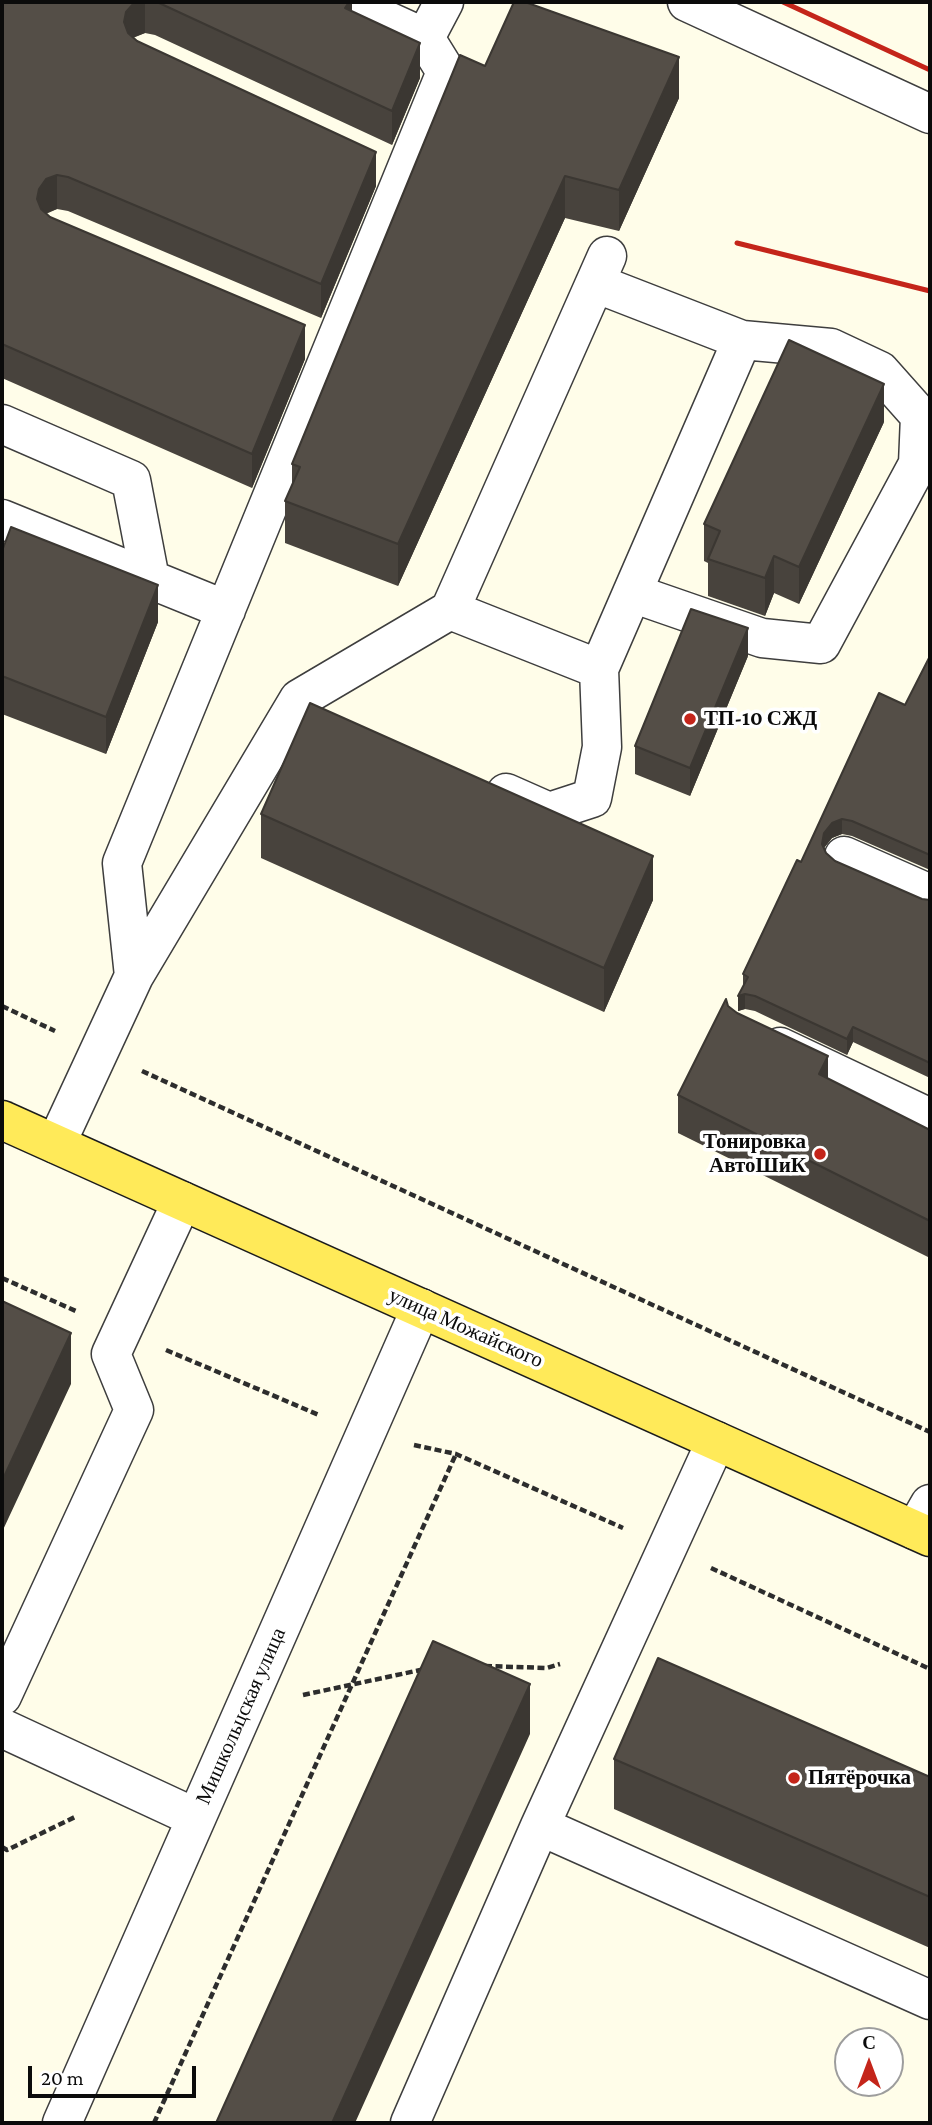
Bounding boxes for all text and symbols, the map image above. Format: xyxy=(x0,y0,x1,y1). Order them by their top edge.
place label: ТП-10 СЖД xyxy=(704,706,817,732)
marker: ТП-10 СЖД xyxy=(682,711,698,727)
place label: Тонировка АвтоШиК xyxy=(703,1129,806,1179)
marker: Тонировка АвтоШиК xyxy=(812,1146,828,1162)
street label: улица Можайского xyxy=(385,1283,547,1373)
street label: Мишкольцская улица xyxy=(191,1624,291,1808)
place label: Пятёрочка xyxy=(808,1765,911,1791)
marker: Пятёрочка xyxy=(786,1770,802,1786)
north arrow xyxy=(834,2027,904,2097)
text: С xyxy=(862,2032,876,2053)
scale bar xyxy=(32,2052,200,2096)
text: 20 m xyxy=(41,2066,84,2090)

